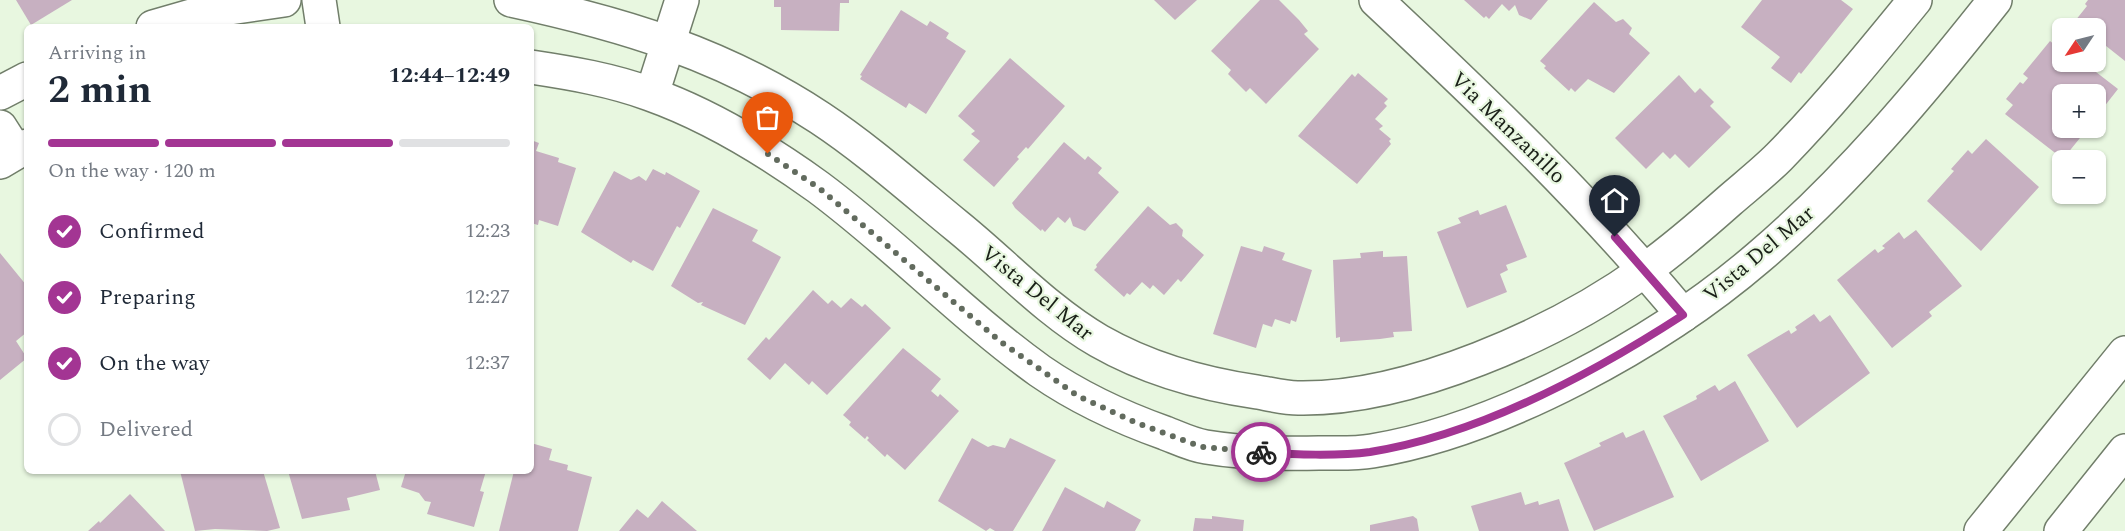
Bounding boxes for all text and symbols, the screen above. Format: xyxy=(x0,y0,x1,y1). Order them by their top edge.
north arrow xyxy=(2052,18,2106,72)
map controls xyxy=(2052,18,2106,204)
text: Arriving in xyxy=(48,38,146,68)
text: 12:44–12:49 xyxy=(388,59,510,92)
text: 2 min xyxy=(48,61,152,120)
street label: Via Manzanillo xyxy=(1443,64,1573,192)
button: + xyxy=(2052,84,2106,138)
pin xyxy=(742,92,793,154)
icon: bag xyxy=(751,101,784,134)
button: − xyxy=(2052,150,2106,204)
text: On the way · 120 m xyxy=(48,156,216,186)
pin xyxy=(1589,175,1640,237)
icon: home xyxy=(1598,184,1631,217)
street label: Vista Del Mar xyxy=(1696,197,1822,311)
icon: check xyxy=(48,215,81,248)
text: Confirmed xyxy=(99,215,205,248)
text: 12:23 xyxy=(465,216,510,246)
street label: Vista Del Mar xyxy=(974,237,1101,349)
icon: check xyxy=(48,281,81,314)
text: Preparing xyxy=(99,281,196,314)
text: 12:27 xyxy=(465,282,510,312)
icon: check xyxy=(48,347,81,380)
text: On the way xyxy=(99,347,210,380)
text: 12:37 xyxy=(465,348,510,378)
text: Delivered xyxy=(99,413,193,446)
courier xyxy=(1231,422,1291,482)
icon: bike xyxy=(1245,436,1278,469)

